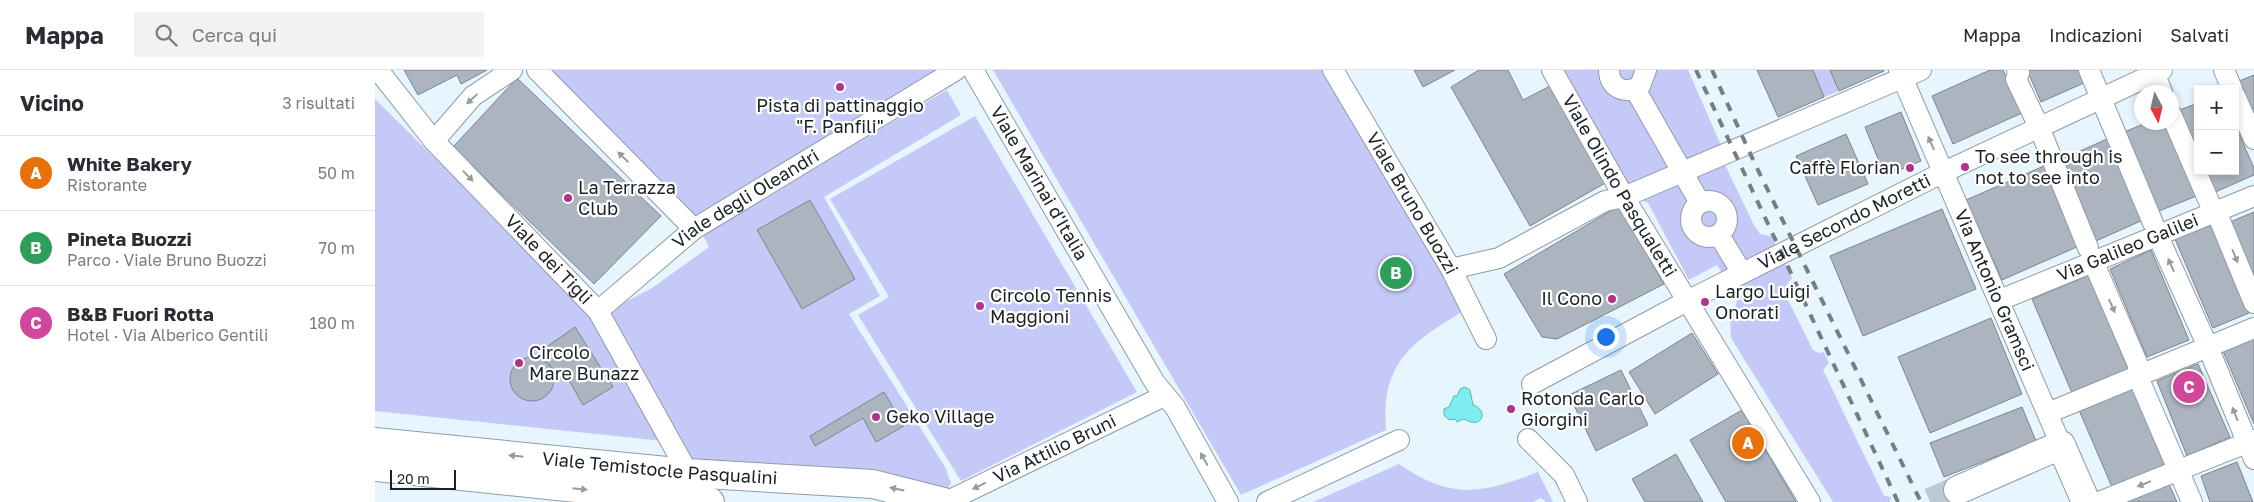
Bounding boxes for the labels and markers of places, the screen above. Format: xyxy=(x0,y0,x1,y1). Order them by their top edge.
marker: Pista di pattinaggio "F. Panfili" xyxy=(834,81,846,93)
place label: Pista di pattinaggio "F. Panfili" xyxy=(756,94,924,137)
place label: To see through is not to see into xyxy=(1975,145,2123,188)
place label: Caffè Florian xyxy=(1789,156,1900,178)
marker: To see through is not to see into xyxy=(1959,161,1971,173)
marker: Caffè Florian xyxy=(1904,162,1916,174)
place label: La Terrazza Club xyxy=(578,176,676,219)
marker: La Terrazza Club xyxy=(562,192,574,204)
pin: B xyxy=(1380,254,1412,292)
place label: Largo Luigi Onorati xyxy=(1715,280,1810,323)
place label: Circolo Tennis Maggioni xyxy=(990,284,1112,327)
place label: Il Cono xyxy=(1541,287,1602,309)
marker: Il Cono xyxy=(1606,293,1618,305)
marker: Largo Luigi Onorati xyxy=(1699,296,1711,308)
marker: Circolo Tennis Maggioni xyxy=(974,300,986,312)
place label: Circolo Mare Bunazz xyxy=(529,341,639,384)
marker: Circolo Mare Bunazz xyxy=(513,357,525,369)
pin: C xyxy=(2173,368,2205,406)
place label: Rotonda Carlo Giorgini xyxy=(1521,387,1644,430)
marker: Rotonda Carlo Giorgini xyxy=(1505,403,1517,415)
place label: Geko Village xyxy=(886,405,994,427)
marker: Geko Village xyxy=(870,411,882,423)
pin: A xyxy=(1732,424,1764,462)

